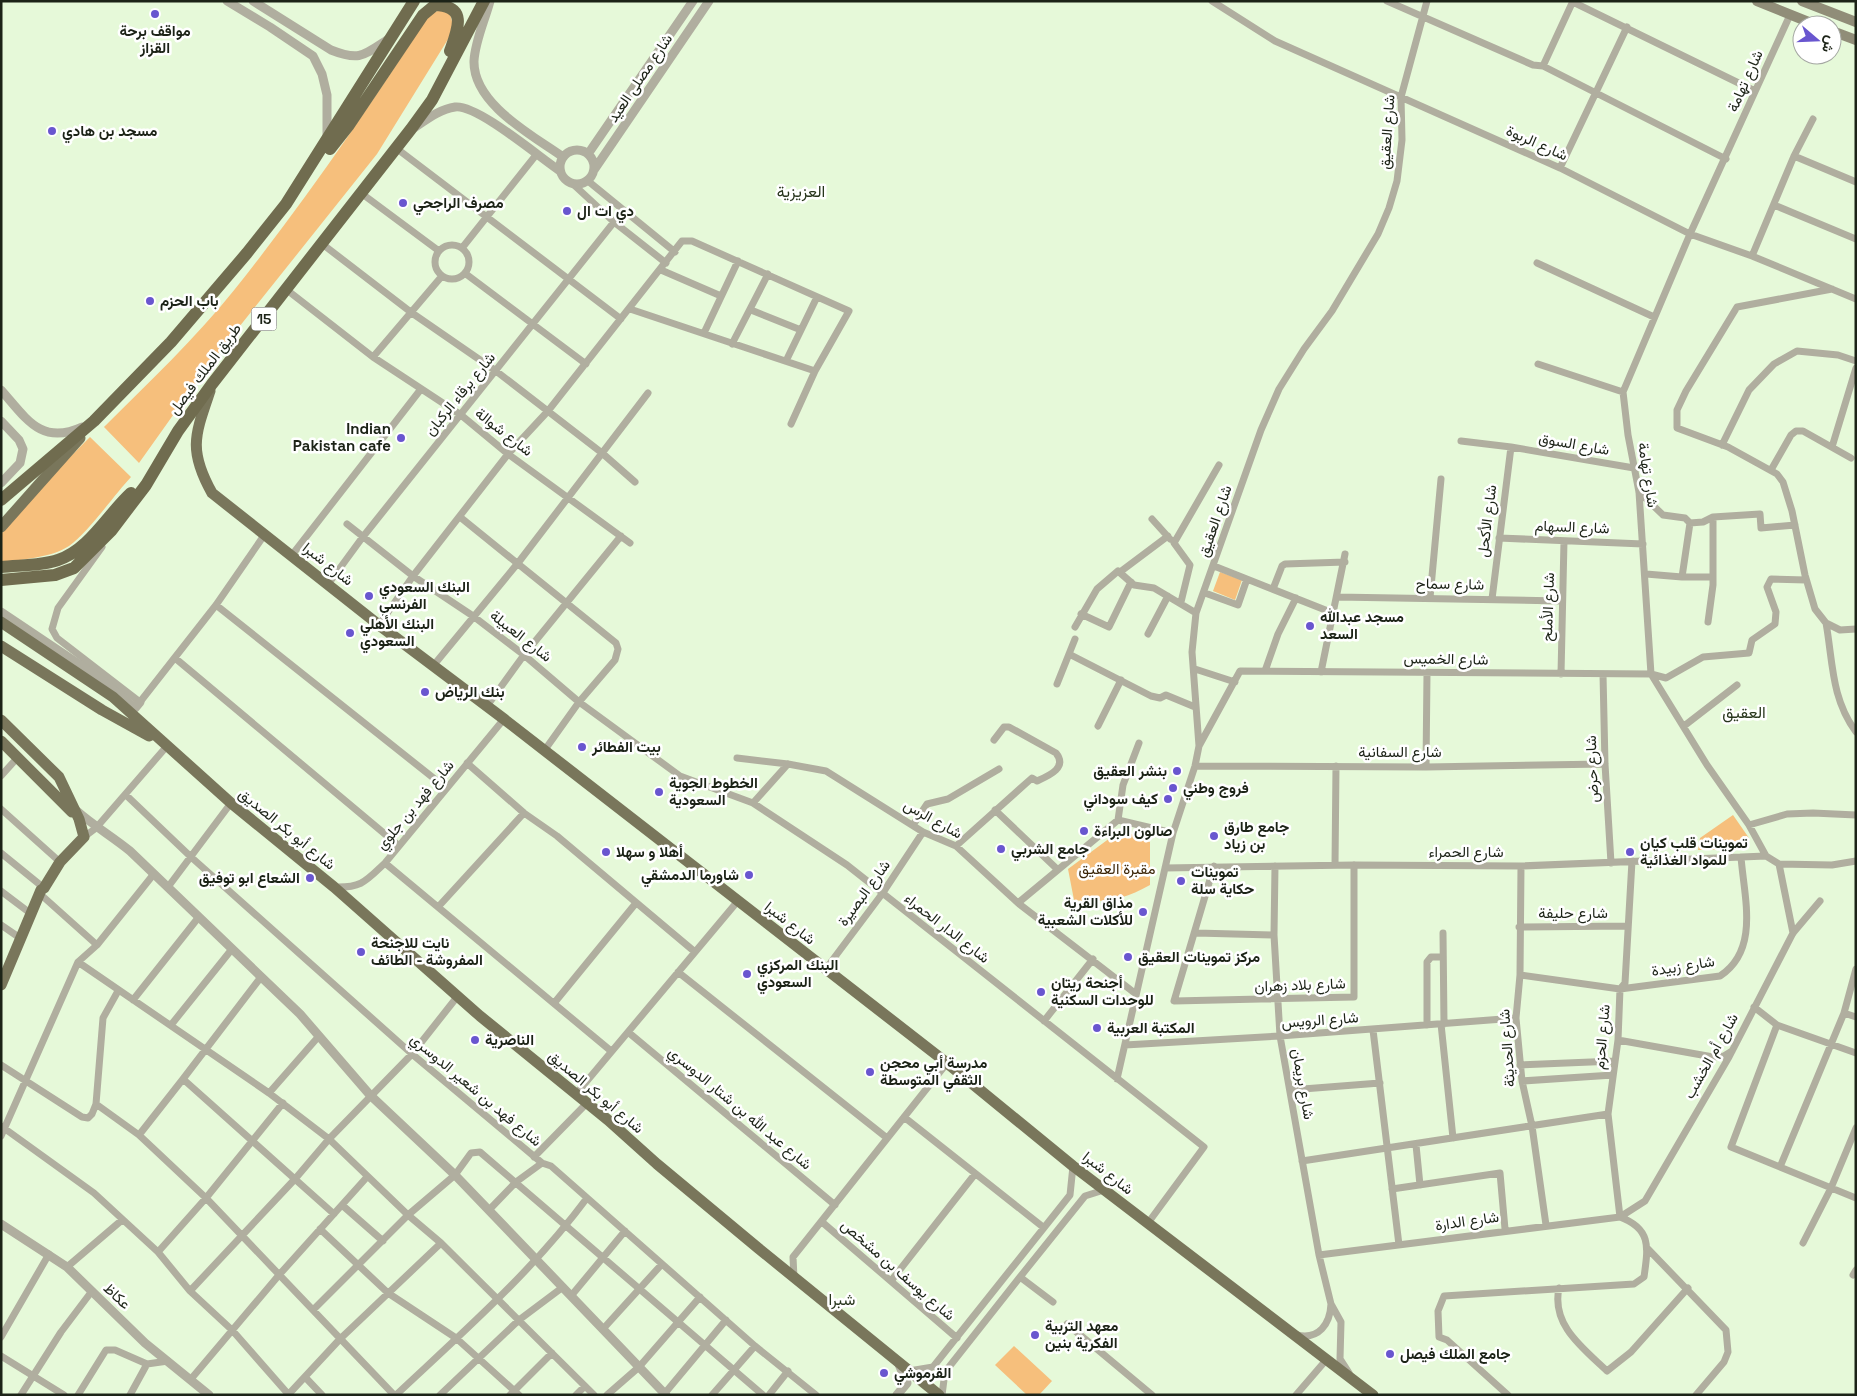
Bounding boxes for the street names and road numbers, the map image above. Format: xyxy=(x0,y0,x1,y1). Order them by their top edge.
street label: شارع مصلى العيد xyxy=(603,30,678,127)
street label: شارع تهامة xyxy=(1722,47,1768,116)
street label: شارع العقيق xyxy=(1374,94,1401,170)
street label: شارع الربوة xyxy=(1503,121,1571,166)
road number: 15 xyxy=(252,308,276,330)
street label: طريق الملك فيصل xyxy=(164,319,246,419)
street label: شارع برقاء الركبان xyxy=(420,348,501,441)
street label: شارع شوالة xyxy=(470,403,537,462)
street label: شارع السوق xyxy=(1537,428,1611,461)
street label: شارع تهامة xyxy=(1632,441,1663,509)
street label: شارع العقيق xyxy=(1193,482,1238,560)
street label: شارع الأكحل xyxy=(1473,483,1502,559)
street label: شارع السهام xyxy=(1534,516,1610,539)
street label: شارع شبرا xyxy=(298,538,358,591)
street label: شارع الأملح xyxy=(1537,572,1560,642)
street label: شارع سماح xyxy=(1416,573,1485,596)
street label: شارع العبيلة xyxy=(485,605,556,667)
street label: شارع الخميس xyxy=(1403,648,1489,671)
street label: شارع حرض xyxy=(1581,735,1604,803)
street label: شارع السفانية xyxy=(1358,742,1442,763)
street label: شارع فهد بن جلوي xyxy=(372,756,461,856)
street label: شارع أبو بكر الصديق xyxy=(234,784,340,875)
street label: شارع الرس xyxy=(900,795,966,844)
street label: شارع الحمراء xyxy=(1429,842,1504,863)
street label: شارع البصيرة xyxy=(833,856,896,931)
street label: شارع الدار الحمراء xyxy=(900,888,994,969)
street label: شارع شبرا xyxy=(760,897,820,950)
street label: شارع حليفة xyxy=(1538,903,1608,924)
street label: شارع زبيدة xyxy=(1650,951,1716,982)
street label: شارع بلاد زهران xyxy=(1254,973,1346,998)
street label: شارع الحزم xyxy=(1589,1003,1616,1071)
street label: شارع الرويس xyxy=(1281,1007,1359,1034)
street label: شارع الحديثة xyxy=(1494,1008,1521,1088)
street label: شارع أم الخشب xyxy=(1679,1009,1744,1103)
street label: شارع فهد بن شعير الدوسري xyxy=(404,1029,546,1153)
street label: شارع عبد الله بن شتار الدوسري xyxy=(662,1042,816,1177)
street label: شارع أبو بكر الصديق xyxy=(543,1046,648,1139)
street label: شارع بريمان xyxy=(1286,1047,1319,1121)
street label: شارع شبرا xyxy=(1078,1147,1138,1200)
street label: شارع الدارة xyxy=(1434,1207,1500,1236)
street label: شارع يوسف بن مشخص xyxy=(836,1215,959,1326)
street label: عكاظ xyxy=(100,1278,135,1313)

